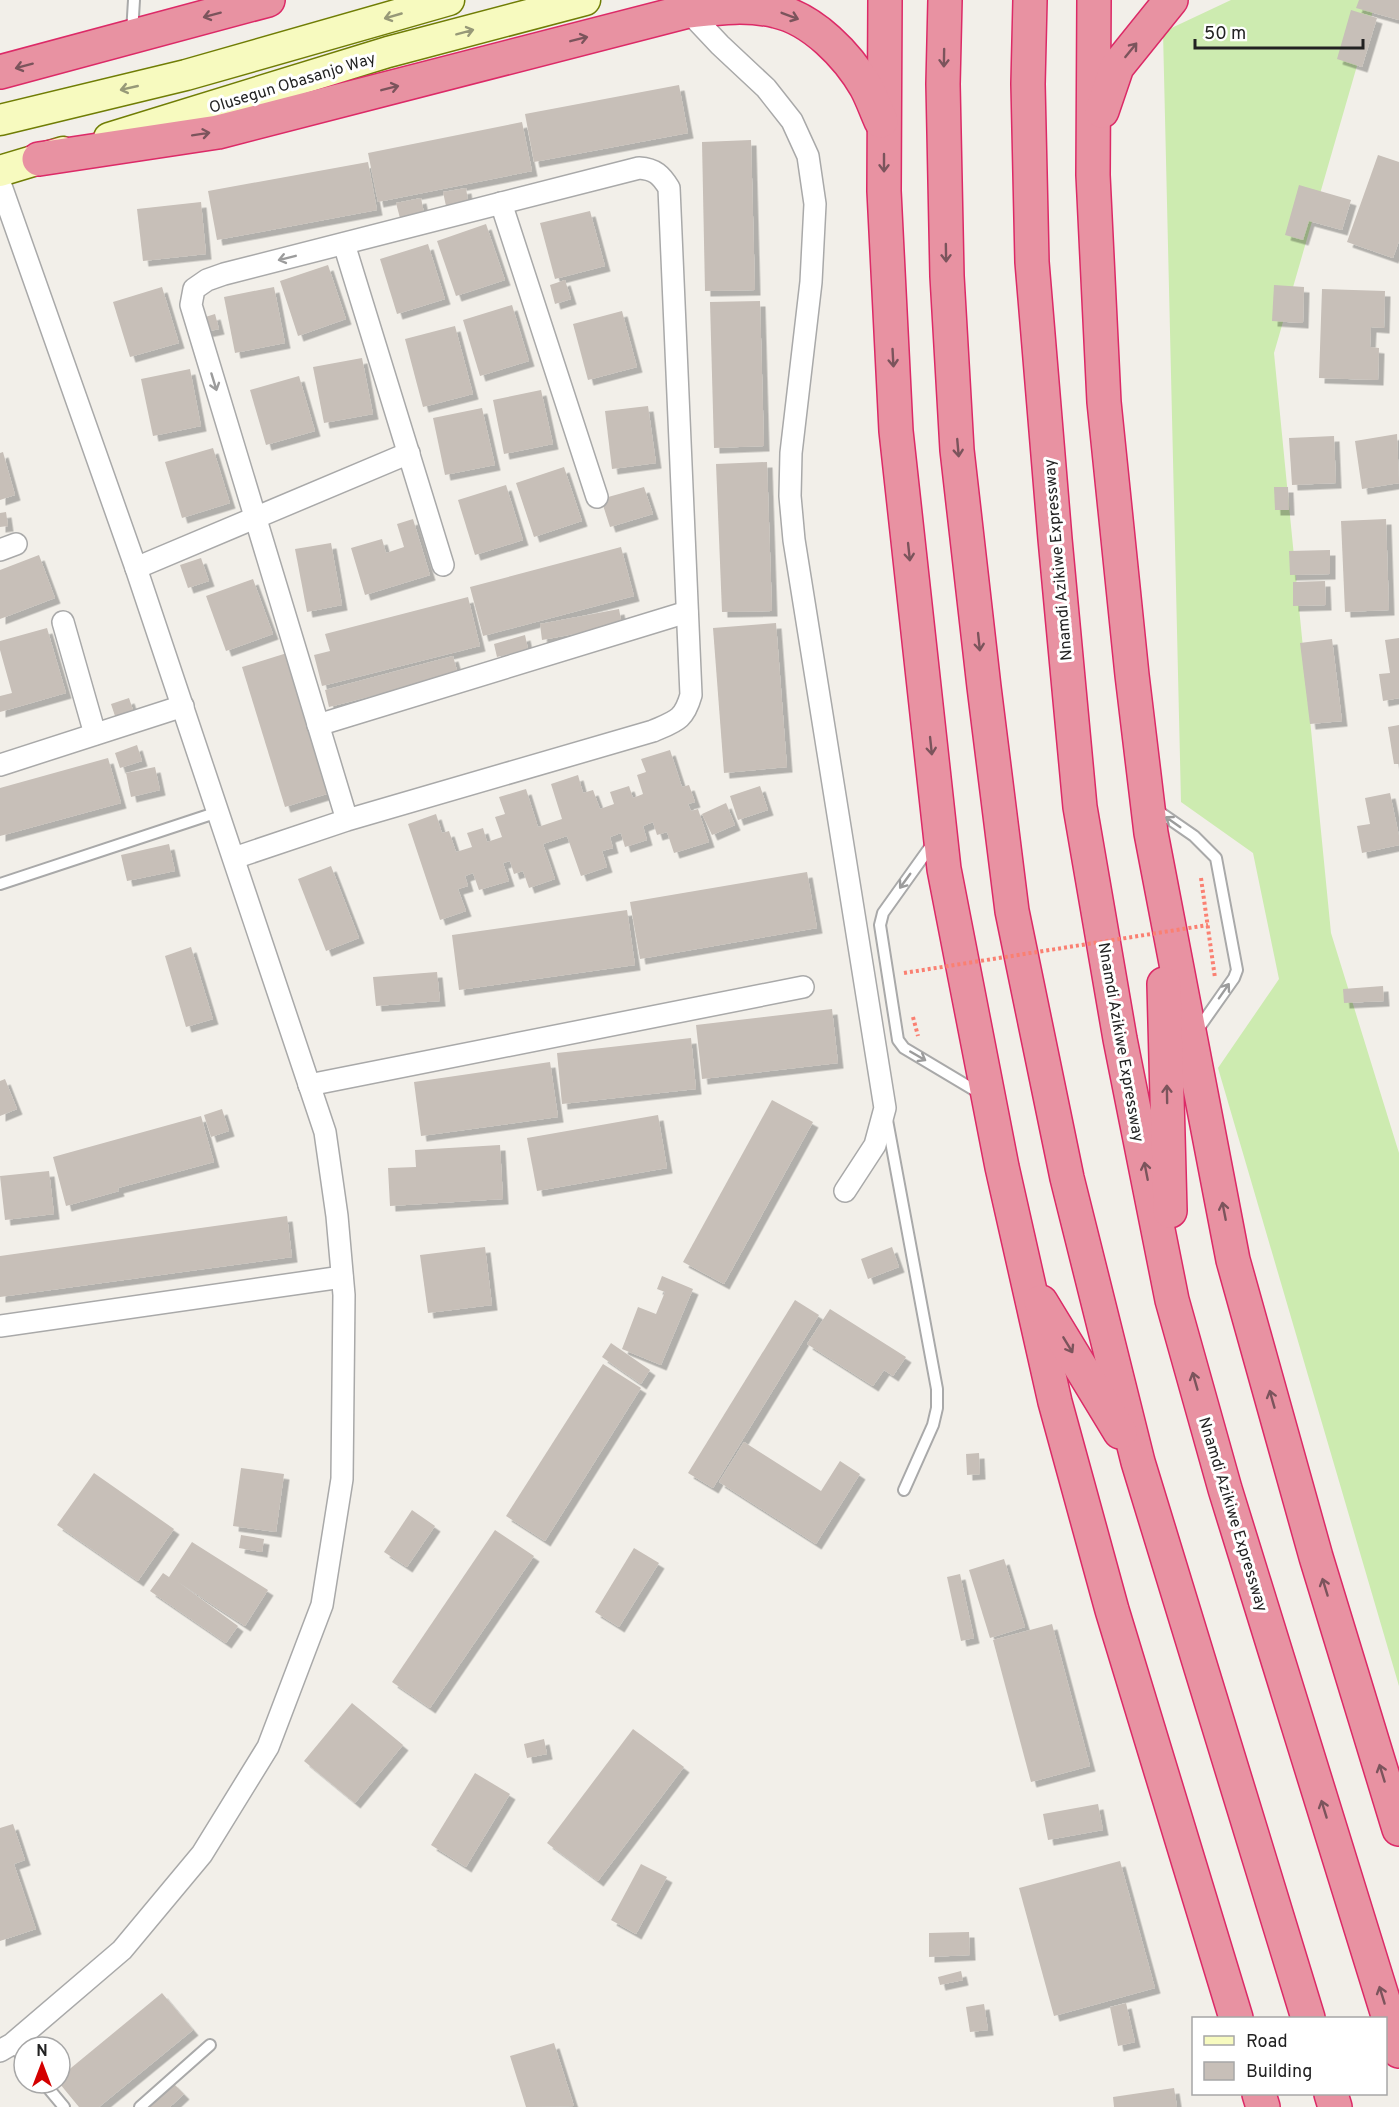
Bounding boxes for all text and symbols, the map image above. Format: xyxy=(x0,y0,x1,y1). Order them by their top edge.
one-way arrow xyxy=(203,10,222,21)
one-way arrow xyxy=(384,11,403,22)
one-way arrow xyxy=(780,11,799,22)
scale bar xyxy=(1195,12,1363,50)
text: 50 m xyxy=(1204,23,1246,46)
one-way arrow xyxy=(455,25,474,37)
one-way arrow xyxy=(569,33,588,45)
one-way arrow xyxy=(1124,42,1137,58)
one-way arrow xyxy=(938,48,949,68)
street label: Olusegun Obasanjo Way xyxy=(207,49,378,119)
one-way arrow xyxy=(14,61,33,72)
one-way arrow xyxy=(380,81,399,93)
one-way arrow xyxy=(120,82,139,94)
one-way arrow xyxy=(190,129,210,140)
one-way arrow xyxy=(878,153,890,173)
one-way arrow xyxy=(941,243,952,263)
one-way arrow xyxy=(278,253,297,265)
one-way arrow xyxy=(887,348,898,368)
one-way arrow xyxy=(209,372,220,391)
one-way arrow xyxy=(952,438,963,458)
street label: Nnamdi Azikiwe Expressway xyxy=(1040,458,1078,662)
one-way arrow xyxy=(904,542,915,562)
one-way arrow xyxy=(974,631,985,651)
one-way arrow xyxy=(925,736,936,756)
one-way arrow xyxy=(1166,815,1182,828)
one-way arrow xyxy=(899,872,912,888)
street label: Nnamdi Azikiwe Expressway xyxy=(1093,941,1147,1144)
one-way arrow xyxy=(1218,984,1230,1000)
one-way arrow xyxy=(909,1051,926,1063)
one-way arrow xyxy=(1161,1085,1173,1105)
one-way arrow xyxy=(1140,1161,1151,1181)
one-way arrow xyxy=(1218,1201,1229,1221)
one-way arrow xyxy=(1062,1336,1074,1353)
one-way arrow xyxy=(1189,1372,1200,1391)
one-way arrow xyxy=(1266,1390,1277,1409)
street label: Nnamdi Azikiwe Expressway xyxy=(1193,1415,1271,1614)
one-way arrow xyxy=(1319,1578,1330,1597)
one-way arrow xyxy=(1376,1764,1387,1783)
one-way arrow xyxy=(1318,1800,1329,1819)
one-way arrow xyxy=(1376,1986,1387,2005)
legend xyxy=(1192,2017,1387,2095)
text: Road xyxy=(1246,2031,1288,2054)
north arrow xyxy=(12,2035,72,2095)
text: N xyxy=(36,2042,48,2062)
text: Building xyxy=(1246,2061,1312,2084)

